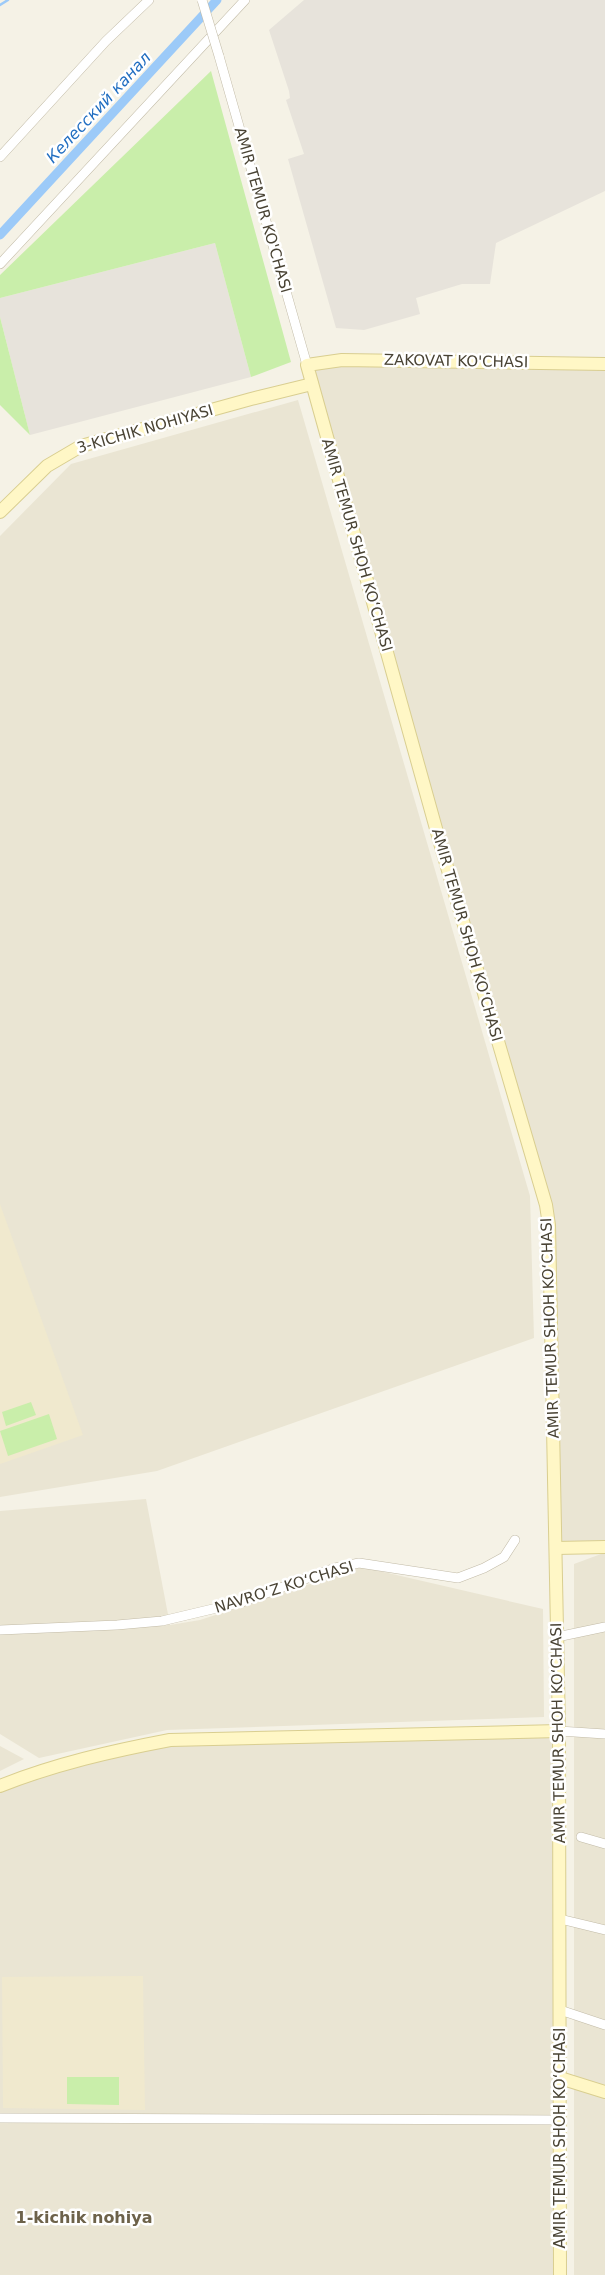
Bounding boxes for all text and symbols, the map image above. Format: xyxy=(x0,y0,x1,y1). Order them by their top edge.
water label: Келесский канал xyxy=(42,48,155,167)
street label: AMIR TEMUR KO'CHASI xyxy=(231,125,295,295)
street label: ZAKOVAT KO'CHASI xyxy=(384,351,528,371)
street label: 3-KICHIK NOHIYASI xyxy=(75,401,215,457)
street label: AMIR TEMUR SHOH KO‘CHASI xyxy=(318,436,396,654)
street label: AMIR TEMUR SHOH KO‘CHASI xyxy=(428,826,506,1044)
street label: AMIR TEMUR SHOH KO‘CHASI xyxy=(537,1217,563,1439)
street label: NAVRO‘Z KO‘CHASI xyxy=(212,1557,356,1617)
street label: AMIR TEMUR SHOH KO‘CHASI xyxy=(547,1622,569,1844)
street label: AMIR TEMUR SHOH KO‘CHASI xyxy=(551,2028,569,2248)
district label: 1-kichik nohiya xyxy=(16,2208,152,2227)

